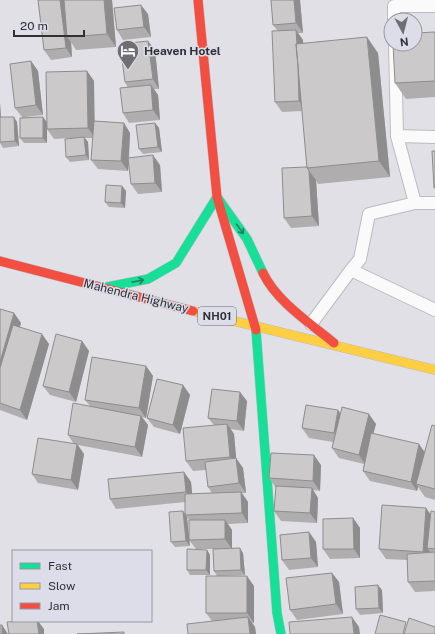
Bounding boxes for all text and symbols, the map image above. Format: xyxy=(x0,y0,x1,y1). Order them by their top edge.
scale bar xyxy=(14,12,84,38)
north arrow xyxy=(383,12,423,52)
text: 20 m xyxy=(20,19,48,33)
text: N xyxy=(399,35,409,48)
hotel icon: Heaven Hotel xyxy=(115,38,141,71)
place label: Heaven Hotel xyxy=(144,44,221,58)
one-way arrow xyxy=(236,223,244,234)
street label: Mahendra Highway xyxy=(82,276,190,316)
one-way arrow xyxy=(132,277,145,285)
road number: NH01 xyxy=(198,307,236,325)
legend xyxy=(12,550,152,622)
text: Fast xyxy=(48,559,73,573)
text: Slow xyxy=(48,579,76,593)
text: Jam xyxy=(48,599,70,613)

